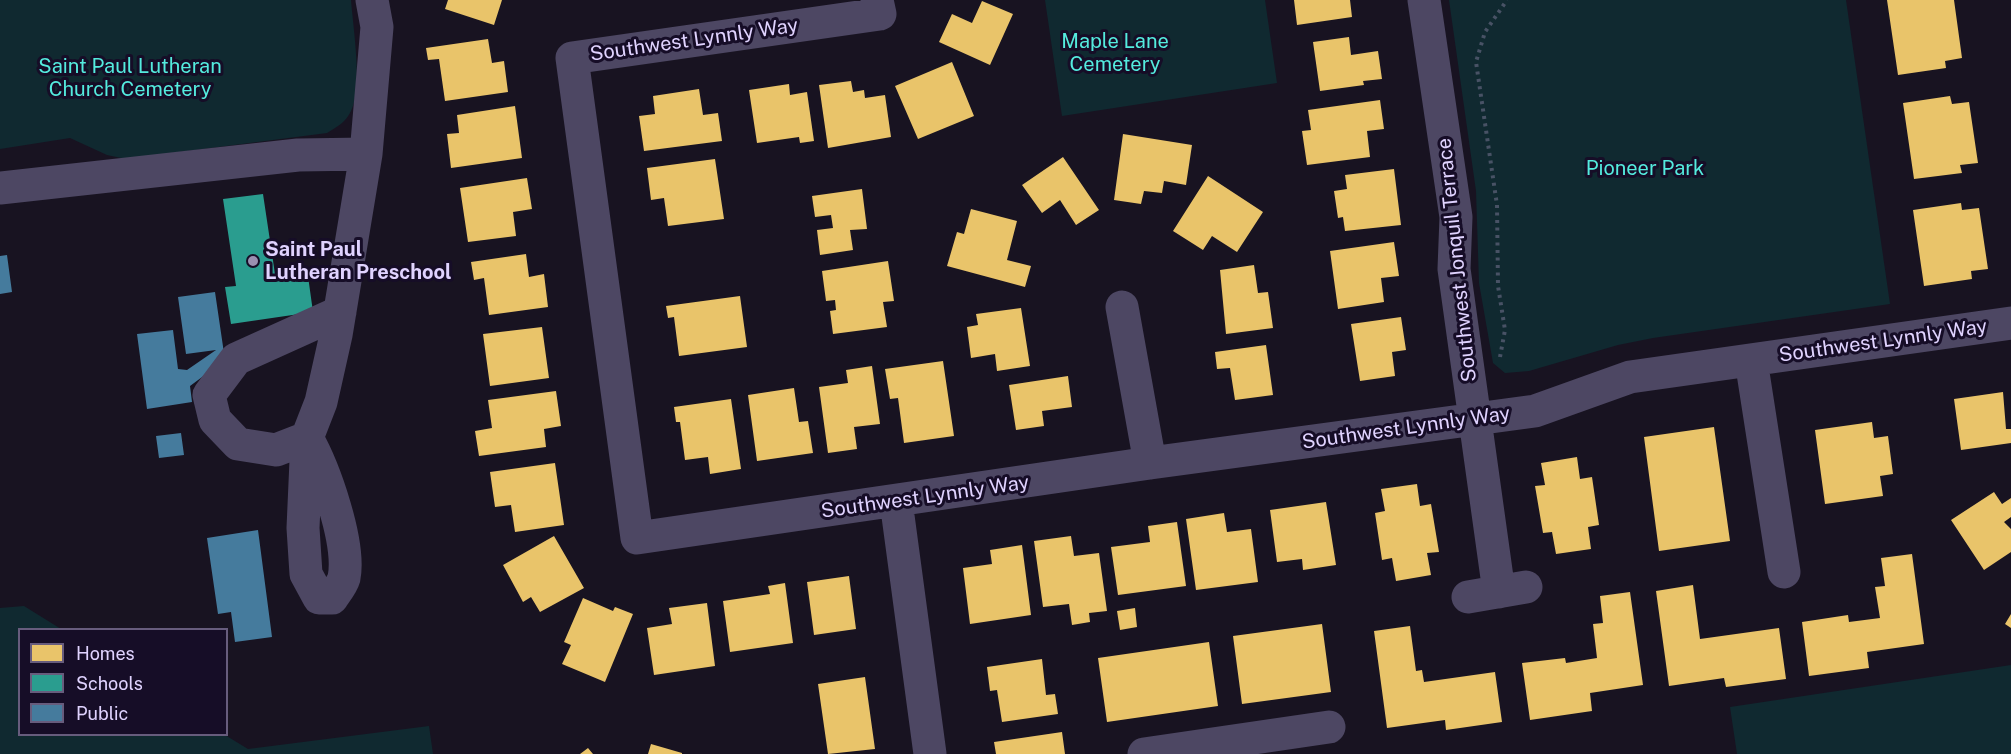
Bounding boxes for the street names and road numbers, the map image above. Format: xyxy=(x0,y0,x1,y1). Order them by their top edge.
street label: Southwest Lynnly Way xyxy=(588,14,800,66)
street label: Southwest Jonquil Terrace xyxy=(1432,137,1482,383)
street label: Southwest Lynnly Way xyxy=(1777,315,1989,367)
street label: Southwest Lynnly Way xyxy=(1300,402,1512,454)
street label: Southwest Lynnly Way xyxy=(819,471,1031,523)

